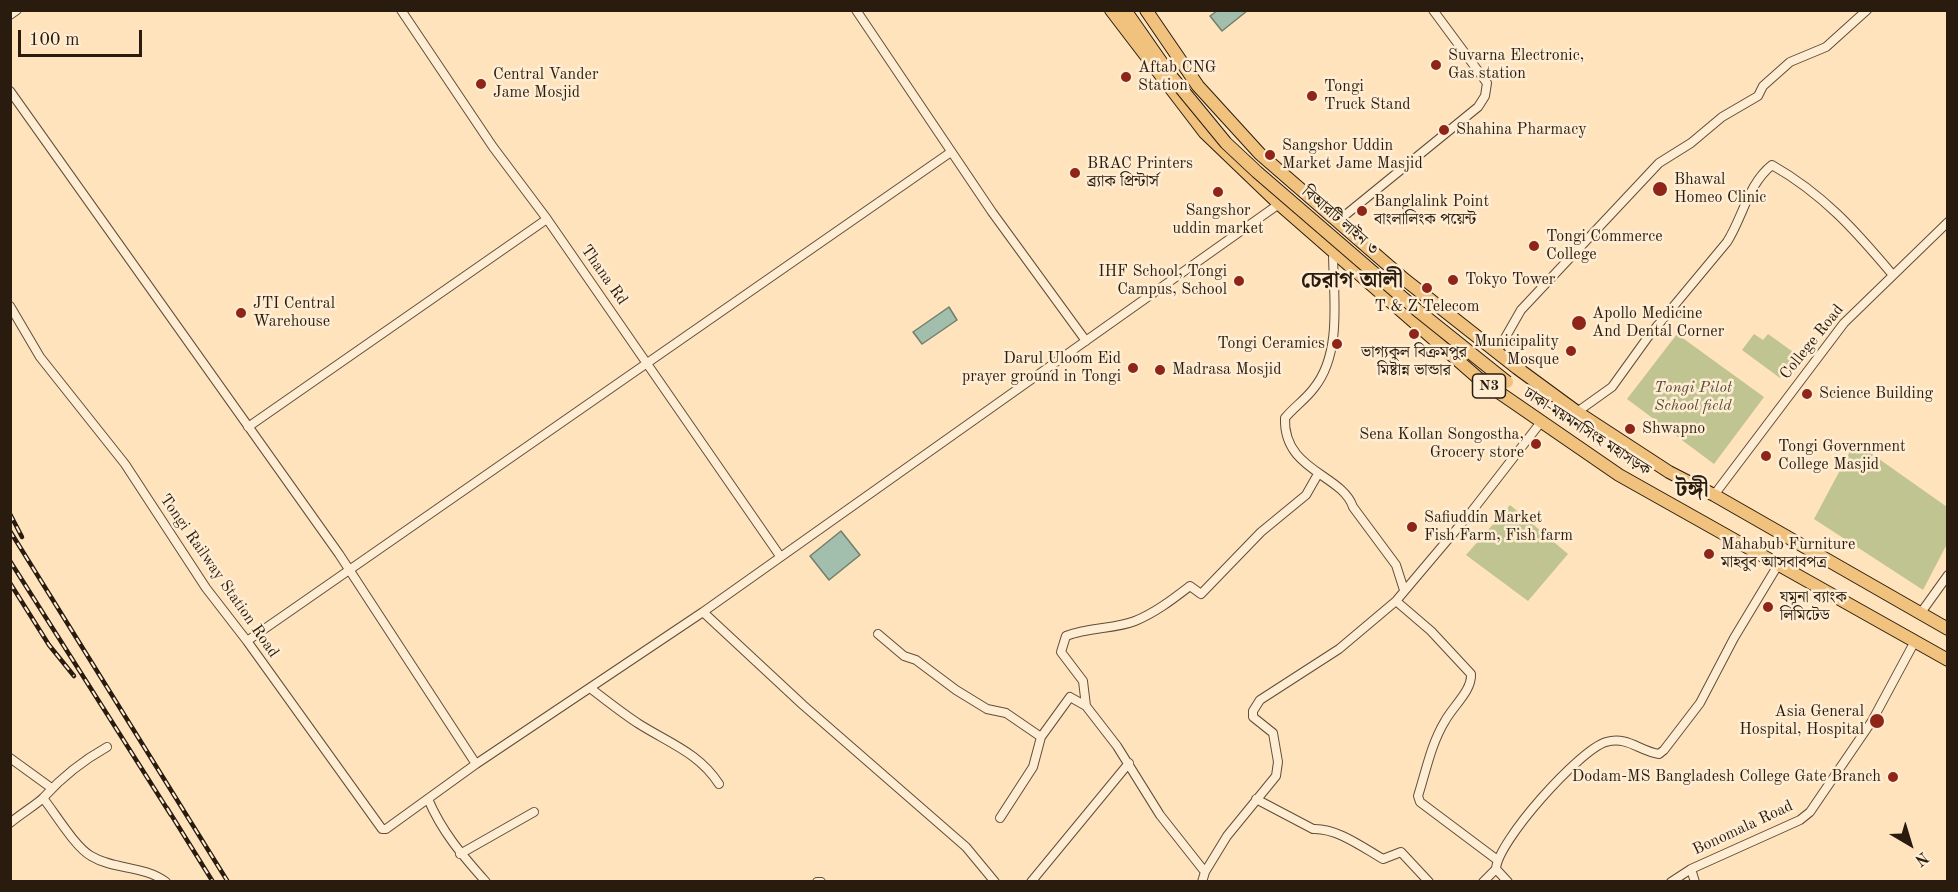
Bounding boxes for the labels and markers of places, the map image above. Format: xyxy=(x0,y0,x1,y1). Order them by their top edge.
place label: Suvarna Electronic, Gas station xyxy=(1448,46,1584,84)
place label: Aftab CNG Station xyxy=(1138,58,1216,96)
marker: Suvarna Electronic, Gas station xyxy=(1429,58,1443,72)
place label: Central Vander Jame Mosjid xyxy=(493,65,598,103)
marker: Aftab CNG Station xyxy=(1119,70,1133,84)
marker: Central Vander Jame Mosjid xyxy=(474,77,488,91)
place label: Tongi Truck Stand xyxy=(1324,77,1411,115)
marker: Tongi Truck Stand xyxy=(1305,89,1319,103)
place label: Shahina Pharmacy xyxy=(1456,120,1587,140)
marker: Shahina Pharmacy xyxy=(1437,123,1451,137)
place label: Sangshor Uddin Market Jame Masjid xyxy=(1282,136,1423,174)
marker: Sangshor Uddin Market Jame Masjid xyxy=(1263,148,1277,162)
place label: BRAC Printers ব্র্যাক প্রিন্টার্স xyxy=(1087,154,1193,192)
marker: BRAC Printers ব্র্যাক প্রিন্টার্স xyxy=(1068,166,1082,180)
place label: Bhawal Homeo Clinic xyxy=(1674,170,1766,208)
marker: Bhawal Homeo Clinic xyxy=(1651,180,1669,198)
marker: Sangshor uddin market xyxy=(1211,185,1225,199)
place label: Banglalink Point বাংলালিংক পয়েন্ট xyxy=(1374,192,1489,230)
place label: Sangshor uddin market xyxy=(1172,201,1264,239)
marker: Banglalink Point বাংলালিংক পয়েন্ট xyxy=(1355,204,1369,218)
place label: Tongi Commerce College xyxy=(1546,227,1663,265)
marker: Tongi Commerce College xyxy=(1527,239,1541,253)
place label: IHF School, Tongi Campus, School xyxy=(1098,262,1227,300)
place label: Tokyo Tower xyxy=(1465,270,1555,290)
marker: Tokyo Tower xyxy=(1446,273,1460,287)
marker: IHF School, Tongi Campus, School xyxy=(1232,274,1246,288)
marker: T & Z Telecom xyxy=(1420,281,1434,295)
place label: JTI Central Warehouse xyxy=(253,294,335,332)
place label: T & Z Telecom xyxy=(1375,297,1479,317)
place label: Apollo Medicine And Dental Corner xyxy=(1592,304,1724,342)
marker: JTI Central Warehouse xyxy=(234,306,248,320)
marker: Apollo Medicine And Dental Corner xyxy=(1570,314,1588,332)
marker: ভাগ্যকুল বিক্রমপুর মিষ্টান্ন ভান্ডার xyxy=(1407,327,1421,341)
place label: Municipality Mosque xyxy=(1474,332,1559,370)
place label: Tongi Ceramics xyxy=(1217,334,1325,354)
marker: Tongi Ceramics xyxy=(1330,337,1344,351)
place label: ভাগ্যকুল বিক্রমপুর মিষ্টান্ন ভান্ডার xyxy=(1361,343,1467,381)
marker: Municipality Mosque xyxy=(1564,344,1578,358)
place label: Darul Uloom Eid prayer ground in Tongi xyxy=(962,349,1121,387)
place label: Madrasa Mosjid xyxy=(1172,360,1282,380)
marker: Darul Uloom Eid prayer ground in Tongi xyxy=(1126,361,1140,375)
marker: Madrasa Mosjid xyxy=(1153,363,1167,377)
place label: Science Building xyxy=(1819,384,1933,404)
marker: Science Building xyxy=(1800,387,1814,401)
place label: Shwapno xyxy=(1642,419,1705,439)
marker: Shwapno xyxy=(1623,422,1637,436)
place label: Sena Kollan Songostha, Grocery store xyxy=(1359,425,1524,463)
marker: Sena Kollan Songostha, Grocery store xyxy=(1529,437,1543,451)
place label: Tongi Government College Masjid xyxy=(1778,437,1906,475)
marker: Tongi Government College Masjid xyxy=(1759,449,1773,463)
place label: Safiuddin Market Fish Farm, Fish farm xyxy=(1424,508,1573,546)
marker: Safiuddin Market Fish Farm, Fish farm xyxy=(1405,520,1419,534)
place label: Mahabub Furniture মাহবুব আসবাবপত্র xyxy=(1721,535,1855,573)
marker: Mahabub Furniture মাহবুব আসবাবপত্র xyxy=(1702,547,1716,561)
place label: যমুনা ব্যাংক লিমিটেড xyxy=(1780,588,1847,626)
marker: যমুনা ব্যাংক লিমিটেড xyxy=(1761,600,1775,614)
place label: Asia General Hospital, Hospital xyxy=(1739,702,1864,740)
marker: Asia General Hospital, Hospital xyxy=(1868,712,1886,730)
place label: Dodam-MS Bangladesh College Gate Branch xyxy=(1572,767,1881,787)
marker: Dodam-MS Bangladesh College Gate Branch xyxy=(1886,770,1900,784)

